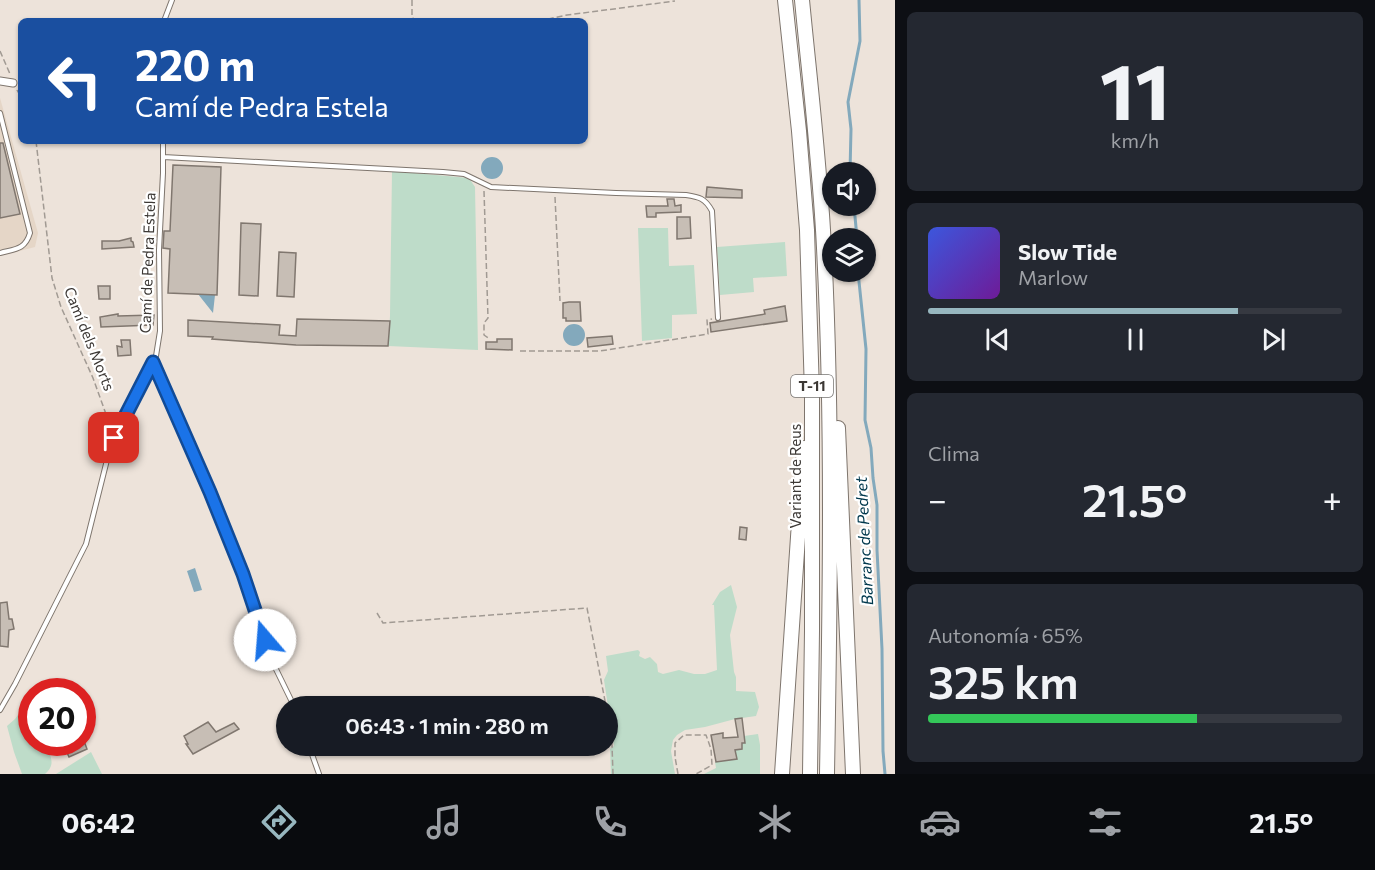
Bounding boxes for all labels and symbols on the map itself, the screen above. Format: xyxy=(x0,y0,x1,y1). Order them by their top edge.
street label: Camí de Pedra Estela xyxy=(136,192,158,334)
street label: Camí dels Morts xyxy=(61,284,119,393)
road number: T-11 xyxy=(791,375,833,397)
pin xyxy=(88,412,139,463)
street label: Variant de Reus xyxy=(786,423,804,528)
water label: Barranc de Pedret xyxy=(851,476,876,606)
position arrow xyxy=(233,608,297,672)
speed limit sign: 20 xyxy=(18,678,96,756)

